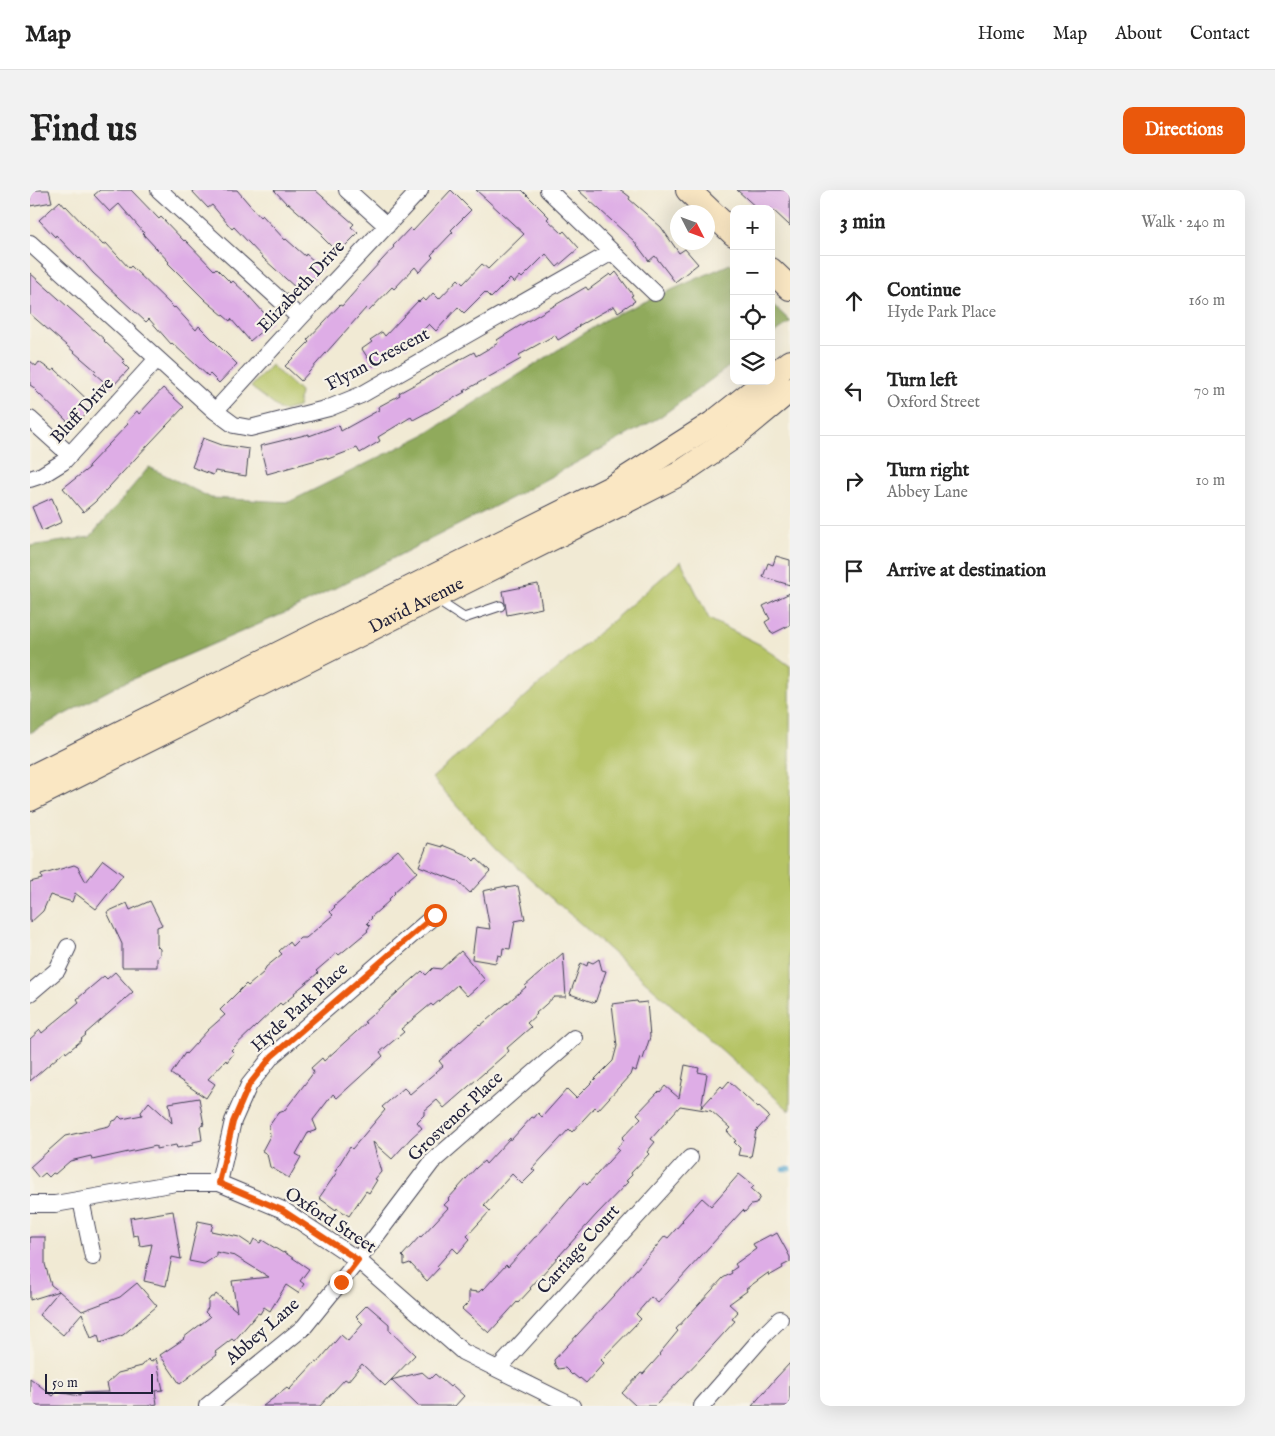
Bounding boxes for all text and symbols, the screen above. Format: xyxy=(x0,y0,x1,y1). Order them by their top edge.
text: Map xyxy=(25,19,71,50)
text: Home xyxy=(978,23,1025,46)
text: Map xyxy=(1053,23,1087,46)
text: About xyxy=(1115,23,1162,46)
text: Contact xyxy=(1190,23,1250,46)
button: Directions xyxy=(1123,107,1245,154)
text: Find us xyxy=(30,108,137,153)
north arrow xyxy=(670,205,715,250)
map controls xyxy=(730,205,775,385)
button: + xyxy=(730,205,775,250)
text: 3 min xyxy=(840,209,885,236)
text: Walk · 240 m xyxy=(1141,213,1225,233)
street label: Elizabeth Drive xyxy=(253,236,351,338)
button: − xyxy=(730,250,775,295)
text: Continue xyxy=(887,279,961,303)
icon: ahead xyxy=(840,287,868,315)
text: 160 m xyxy=(1189,291,1225,311)
button: locate xyxy=(730,295,775,340)
text: Hyde Park Place xyxy=(887,303,996,323)
street label: Flynn Crescent xyxy=(322,323,434,397)
button: layers xyxy=(730,340,775,385)
text: Turn left xyxy=(887,369,958,393)
street label: Bluff Drive xyxy=(46,373,120,449)
icon: left xyxy=(840,377,868,405)
text: 70 m xyxy=(1194,381,1225,401)
text: Oxford Street xyxy=(887,393,980,413)
text: Turn right xyxy=(887,459,969,483)
icon: right xyxy=(840,467,868,495)
text: 10 m xyxy=(1195,471,1225,491)
text: Abbey Lane xyxy=(887,483,968,503)
icon: arrive xyxy=(840,557,868,585)
text: Arrive at destination xyxy=(887,559,1046,583)
street label: David Avenue xyxy=(365,572,468,639)
route start xyxy=(424,904,447,927)
street label: Hyde Park Place xyxy=(247,958,353,1058)
street label: Grosvenor Place xyxy=(404,1067,508,1167)
street label: Oxford Street xyxy=(280,1183,380,1259)
street label: Carriage Court xyxy=(533,1200,625,1300)
route end xyxy=(330,1271,353,1294)
street label: Abbey Lane xyxy=(220,1294,305,1371)
scale bar xyxy=(45,1371,152,1394)
text: 50 m xyxy=(52,1374,78,1392)

